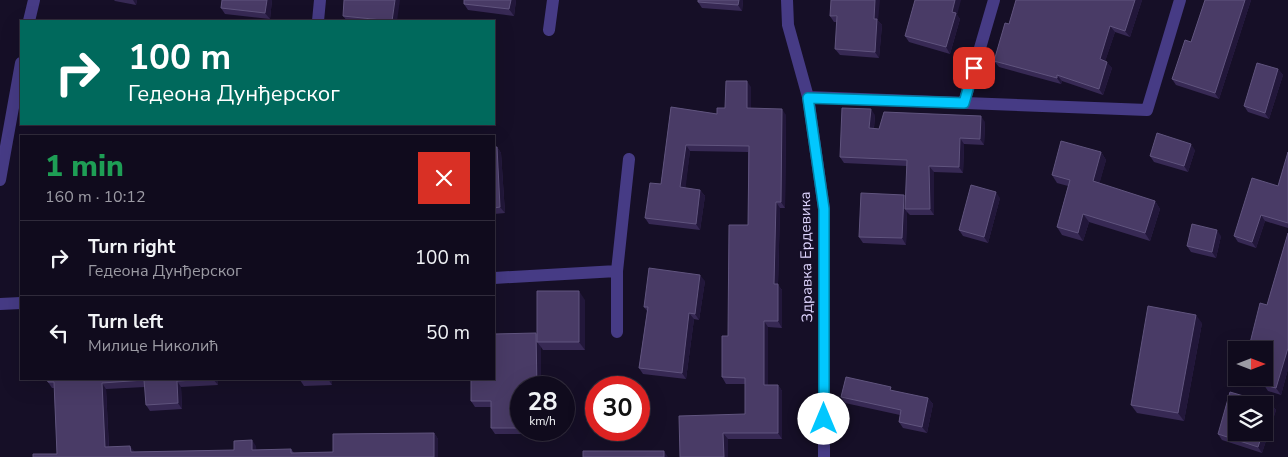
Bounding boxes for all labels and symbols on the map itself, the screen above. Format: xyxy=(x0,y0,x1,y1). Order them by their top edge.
pin xyxy=(953,47,995,89)
street label: Здравка Ердевика xyxy=(795,191,817,323)
north arrow xyxy=(1228,341,1272,386)
speed limit sign: 30 xyxy=(585,376,650,441)
position arrow xyxy=(797,392,849,444)

